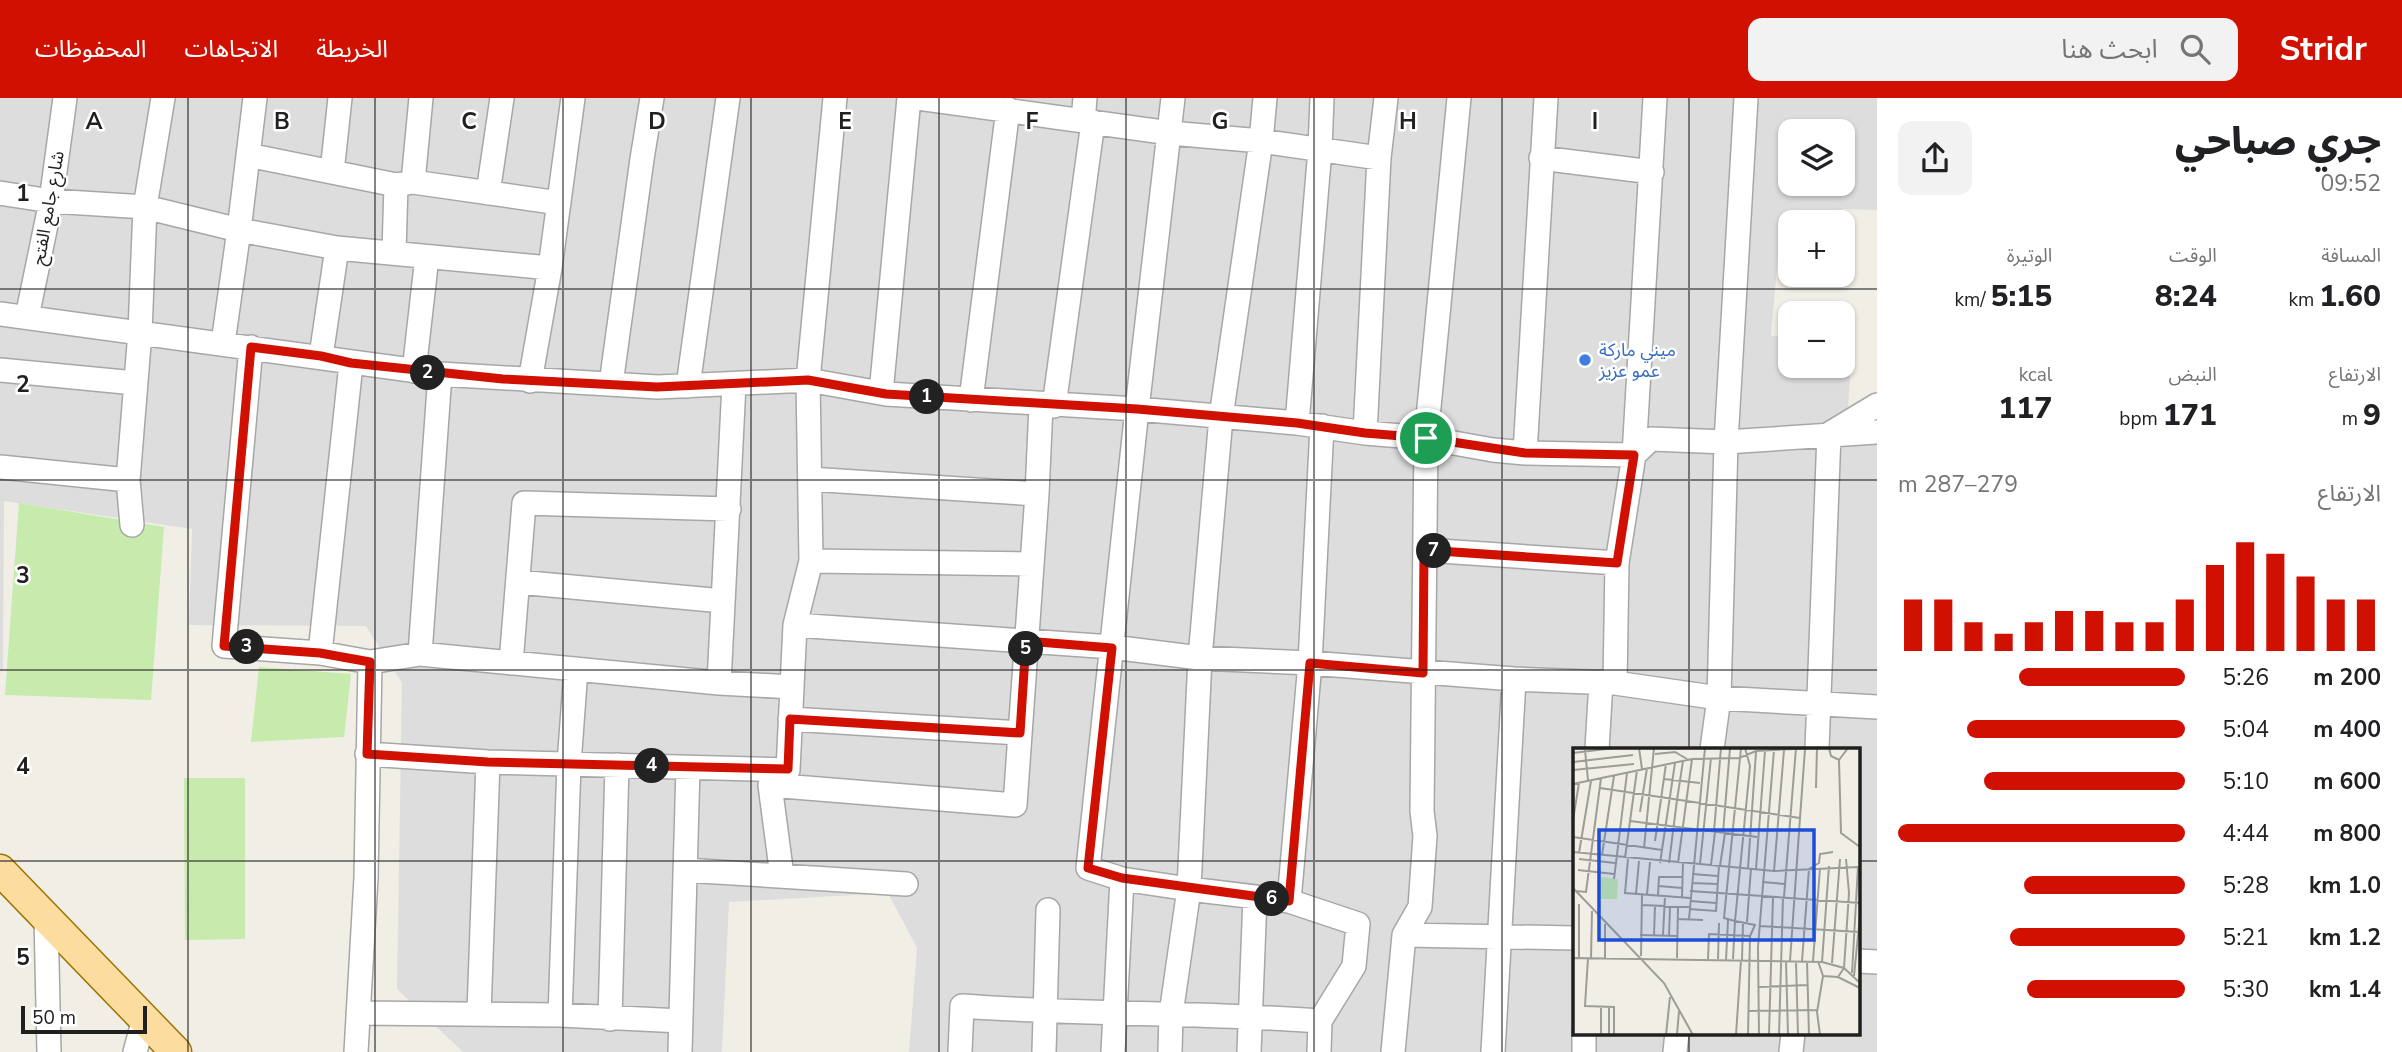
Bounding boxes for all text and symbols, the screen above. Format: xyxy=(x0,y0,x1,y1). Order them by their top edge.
search box xyxy=(1748,18,2238,81)
text: Stridr xyxy=(2280,27,2367,72)
icon: search xyxy=(2176,30,2214,68)
text: ابحث هنا xyxy=(2061,32,2158,67)
text: المحفوظات xyxy=(35,33,146,65)
text: الاتجاهات xyxy=(184,33,278,65)
text: الخريطة xyxy=(316,33,388,65)
text: A xyxy=(85,106,103,137)
text: B xyxy=(274,106,290,137)
text: C xyxy=(461,106,477,137)
text: D xyxy=(648,106,666,137)
text: E xyxy=(838,106,852,137)
text: F xyxy=(1026,106,1039,137)
text: G xyxy=(1212,106,1228,137)
text: H xyxy=(1399,106,1417,137)
text: I xyxy=(1592,106,1598,137)
text: جري صباحي xyxy=(2175,116,2381,167)
map controls xyxy=(1778,119,1855,378)
button: layers xyxy=(1778,119,1855,196)
button: share xyxy=(1898,121,1972,195)
street label: شارع جامع الفتح xyxy=(26,149,72,267)
text: 09:52 xyxy=(2321,168,2381,199)
text: 1 xyxy=(16,178,30,209)
button: + xyxy=(1778,210,1855,287)
text: الوتيرة xyxy=(2007,243,2052,269)
text: الوقت xyxy=(2169,243,2217,269)
text: المسافة xyxy=(2321,243,2381,269)
text: 5:15 xyxy=(1991,276,2052,317)
text: 8:24 xyxy=(2155,276,2217,317)
text: 1.60 xyxy=(2319,276,2381,317)
text: /km xyxy=(1955,287,1991,313)
text: km xyxy=(2289,287,2319,313)
button: − xyxy=(1778,301,1855,378)
place label: ميني ماركة عمو عزيز xyxy=(1598,338,1676,383)
marker: ميني ماركة عمو عزيز xyxy=(1577,352,1593,368)
pin: 2 xyxy=(410,356,446,390)
text: 2 xyxy=(422,359,433,385)
text: kcal xyxy=(2019,362,2052,388)
text: النبض xyxy=(2168,362,2217,388)
text: الارتفاع xyxy=(2329,362,2381,388)
text: 2 xyxy=(16,369,30,400)
pin: 1 xyxy=(909,380,944,414)
text: 1 xyxy=(921,383,932,409)
text: 117 xyxy=(1998,388,2052,429)
text: 171 xyxy=(2163,395,2217,436)
text: 9 xyxy=(2363,395,2381,436)
text: bpm xyxy=(2119,406,2163,432)
text: m xyxy=(2342,406,2363,432)
pin xyxy=(1396,408,1456,468)
icon: arrive xyxy=(1407,419,1445,457)
text: 279–287 m xyxy=(1898,469,2018,500)
text: الارتفاع xyxy=(2318,478,2381,509)
pin: 7 xyxy=(1416,533,1452,568)
text: 7 xyxy=(1428,537,1439,563)
text: 3 xyxy=(16,560,30,591)
pin: 3 xyxy=(230,630,264,664)
pin: 5 xyxy=(1009,632,1044,666)
text: 3 xyxy=(241,633,252,659)
text: 5 xyxy=(1020,635,1031,661)
text: 5:26 xyxy=(2222,662,2269,693)
text: 200 m xyxy=(2313,662,2381,693)
text: 5:04 xyxy=(2222,714,2269,745)
text: 400 m xyxy=(2313,714,2381,745)
pin: 4 xyxy=(634,748,670,784)
inset map xyxy=(1573,748,1860,1034)
text: 4 xyxy=(16,751,30,782)
text: 4 xyxy=(646,752,657,778)
text: 5:10 xyxy=(2222,766,2269,797)
text: 600 m xyxy=(2313,766,2381,797)
text: 4:44 xyxy=(2222,818,2269,849)
text: 800 m xyxy=(2313,818,2381,849)
text: 5:28 xyxy=(2222,870,2269,901)
text: 1.0 km xyxy=(2309,870,2381,901)
pin: 6 xyxy=(1254,882,1290,916)
text: 6 xyxy=(1266,885,1277,911)
text: 5:21 xyxy=(2222,922,2269,953)
text: 1.2 km xyxy=(2309,922,2381,953)
text: 5 xyxy=(16,942,30,973)
text: 5:30 xyxy=(2222,974,2269,1005)
text: 1.4 km xyxy=(2309,974,2381,1005)
scale bar xyxy=(21,1003,147,1035)
text: 50 m xyxy=(32,1005,76,1031)

